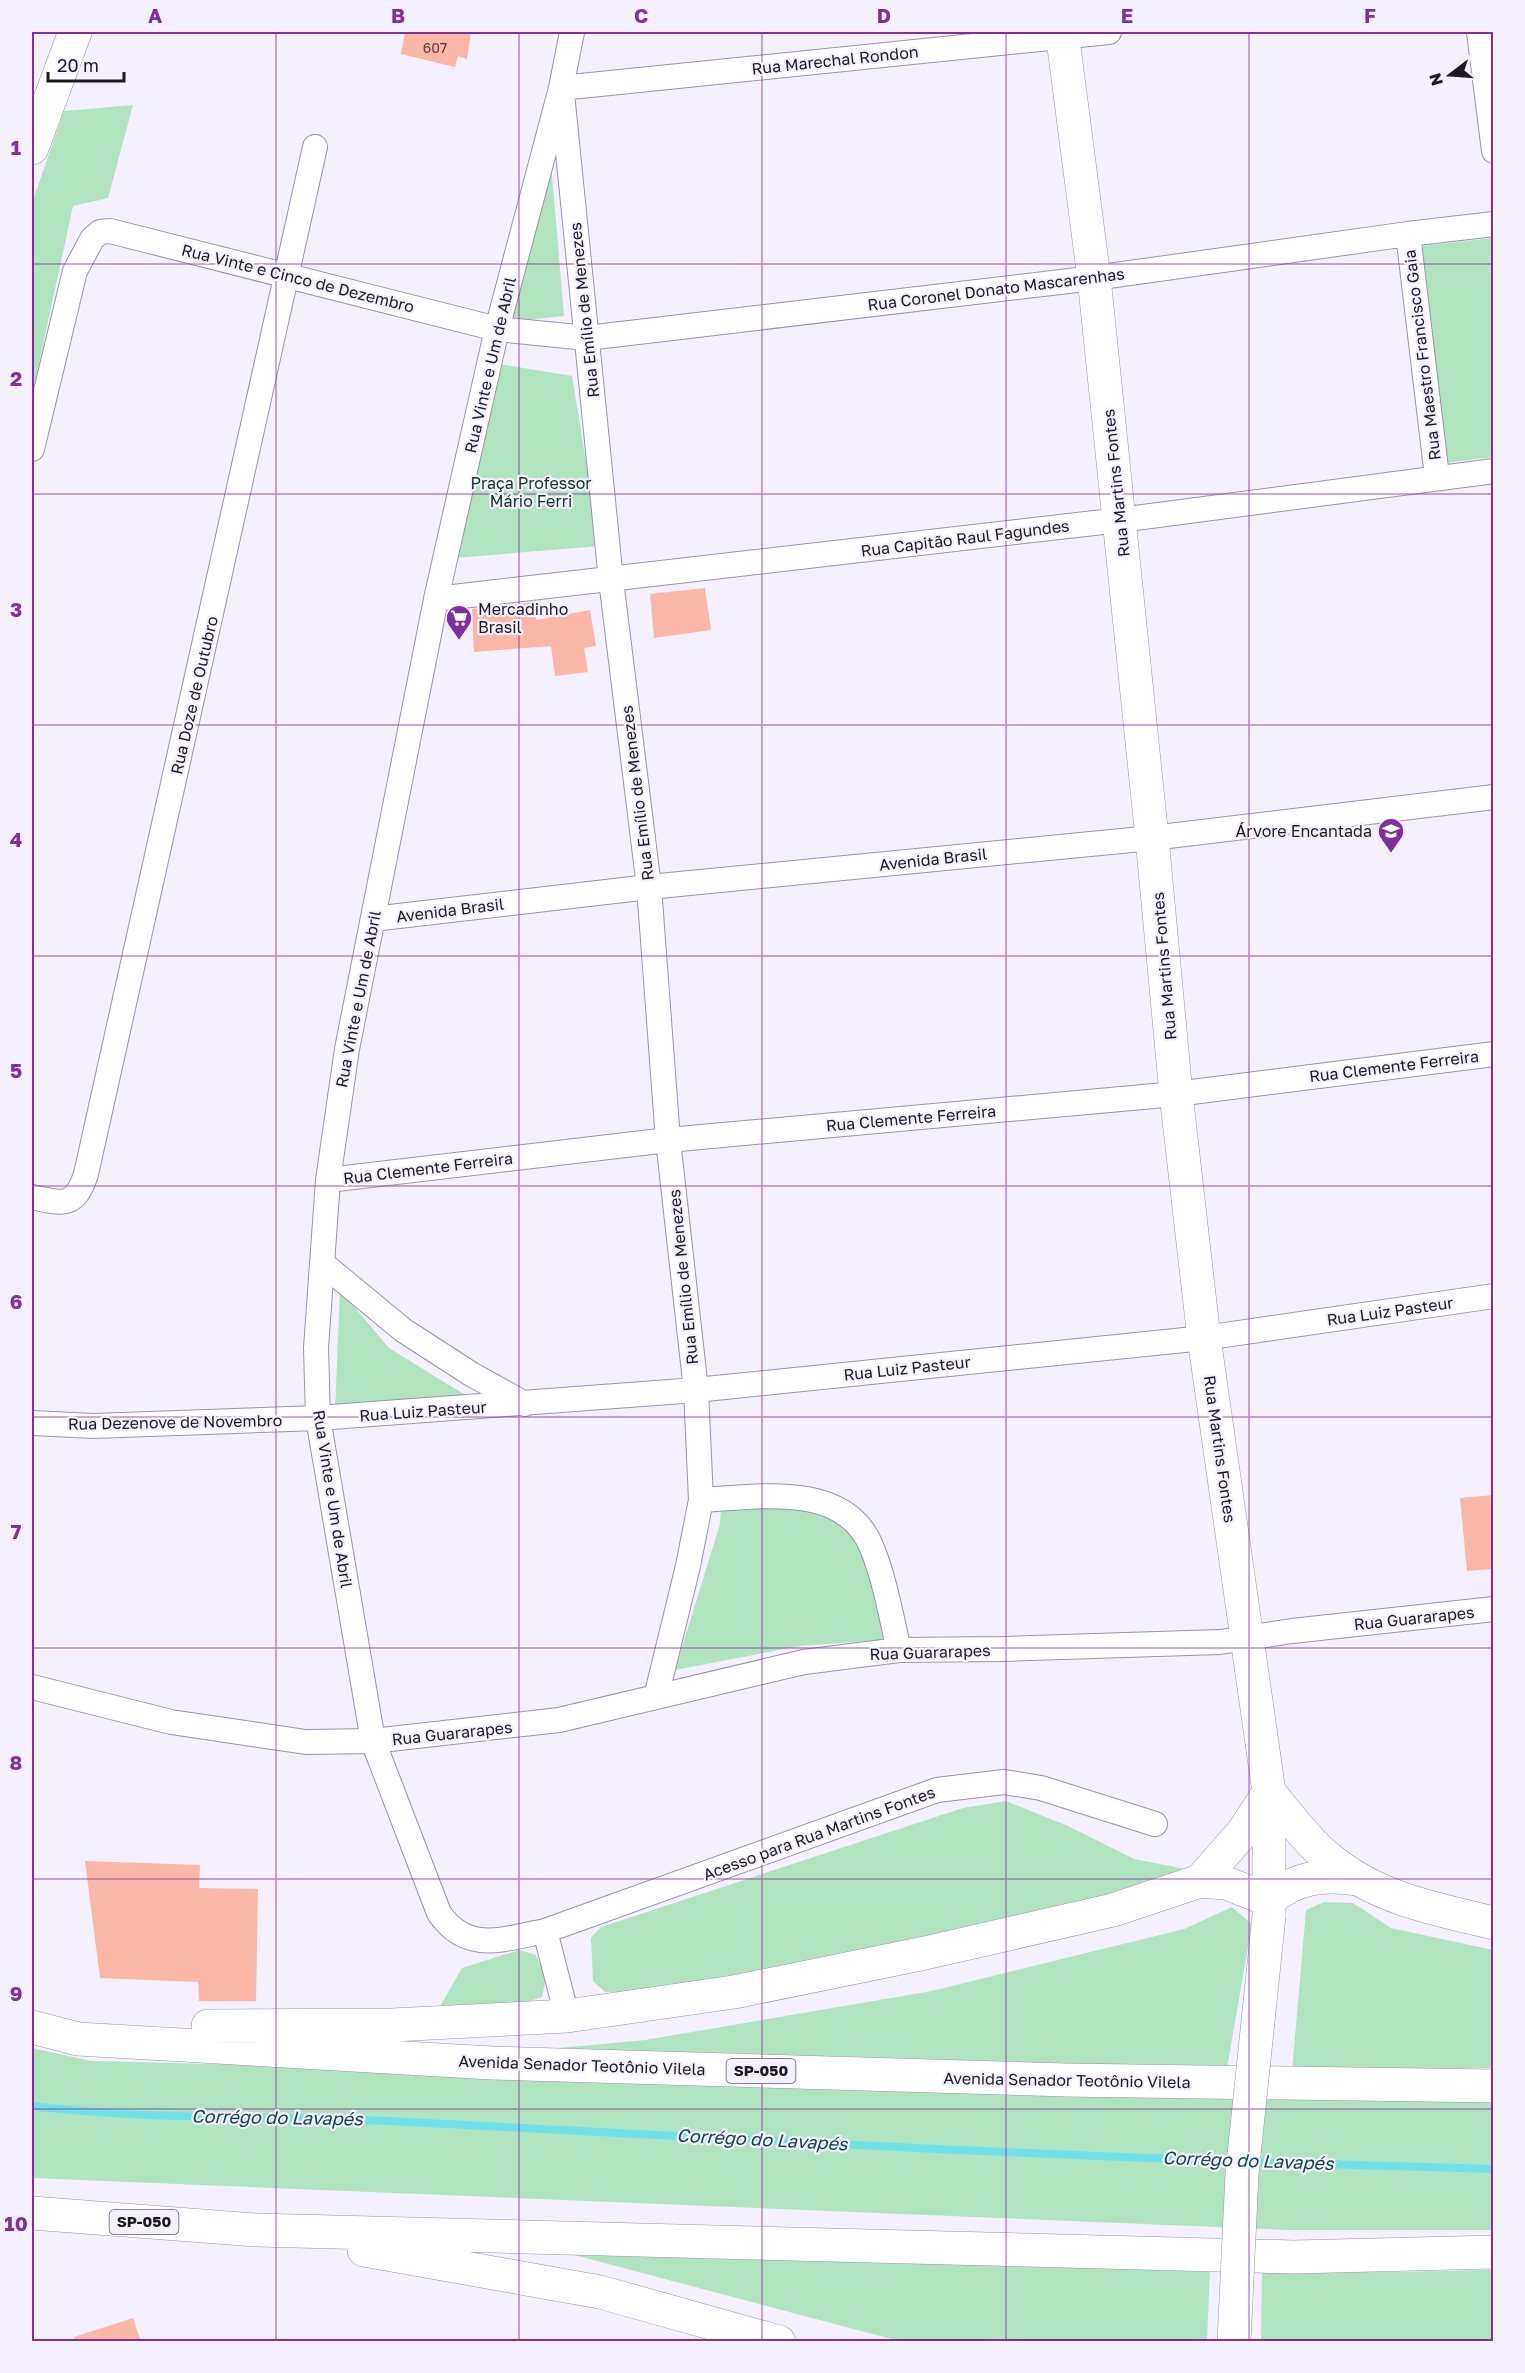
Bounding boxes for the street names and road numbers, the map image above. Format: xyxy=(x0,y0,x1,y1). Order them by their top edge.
street label: Rua Marechal Rondon xyxy=(751,41,919,79)
street label: Rua Emílio de Menezes xyxy=(565,221,603,399)
street label: Rua Vinte e Cinco de Dezembro xyxy=(180,239,416,317)
street label: Rua Maestro Francisco Gaia xyxy=(1399,249,1445,461)
street label: Rua Coronel Donato Mascarenhas xyxy=(866,263,1126,315)
street label: Rua Vinte e Um de Abril xyxy=(460,275,520,455)
street label: Rua Martins Fontes xyxy=(1098,408,1134,558)
street label: Rua Capitão Raul Fagundes xyxy=(859,515,1071,561)
street label: Rua Doze de Outubro xyxy=(166,614,222,776)
street label: Rua Emílio de Menezes xyxy=(616,704,658,882)
street label: Avenida Brasil xyxy=(878,843,988,875)
street label: Rua Martins Fontes xyxy=(1148,891,1180,1041)
street label: Avenida Brasil xyxy=(395,893,505,927)
street label: Rua Vinte e Um de Abril xyxy=(331,909,385,1089)
street label: Rua Clemente Ferreira xyxy=(1308,1046,1480,1086)
street label: Rua Clemente Ferreira xyxy=(825,1101,997,1135)
street label: Rua Clemente Ferreira xyxy=(342,1148,514,1188)
street label: Rua Emílio de Menezes xyxy=(664,1188,702,1366)
street label: Rua Luiz Pasteur xyxy=(1325,1292,1455,1330)
street label: Rua Luiz Pasteur xyxy=(842,1351,972,1385)
street label: Rua Martins Fontes xyxy=(1200,1374,1240,1524)
street label: Rua Luiz Pasteur xyxy=(359,1397,487,1425)
street label: Rua Vinte e Um de Abril xyxy=(309,1408,357,1590)
street label: Rua Dezenove de Novembro xyxy=(68,1410,282,1434)
street label: Rua Guararapes xyxy=(1353,1602,1475,1634)
street label: Rua Guararapes xyxy=(869,1640,991,1664)
street label: Rua Guararapes xyxy=(391,1717,513,1749)
street label: Acesso para Rua Martins Fontes xyxy=(700,1782,938,1884)
street label: Avenida Senador Teotônio Vilela xyxy=(458,2051,706,2079)
road number: SP-050 xyxy=(726,2059,795,2083)
street label: Avenida Senador Teotônio Vilela xyxy=(943,2068,1191,2092)
road number: SP-050 xyxy=(110,2210,178,2234)

